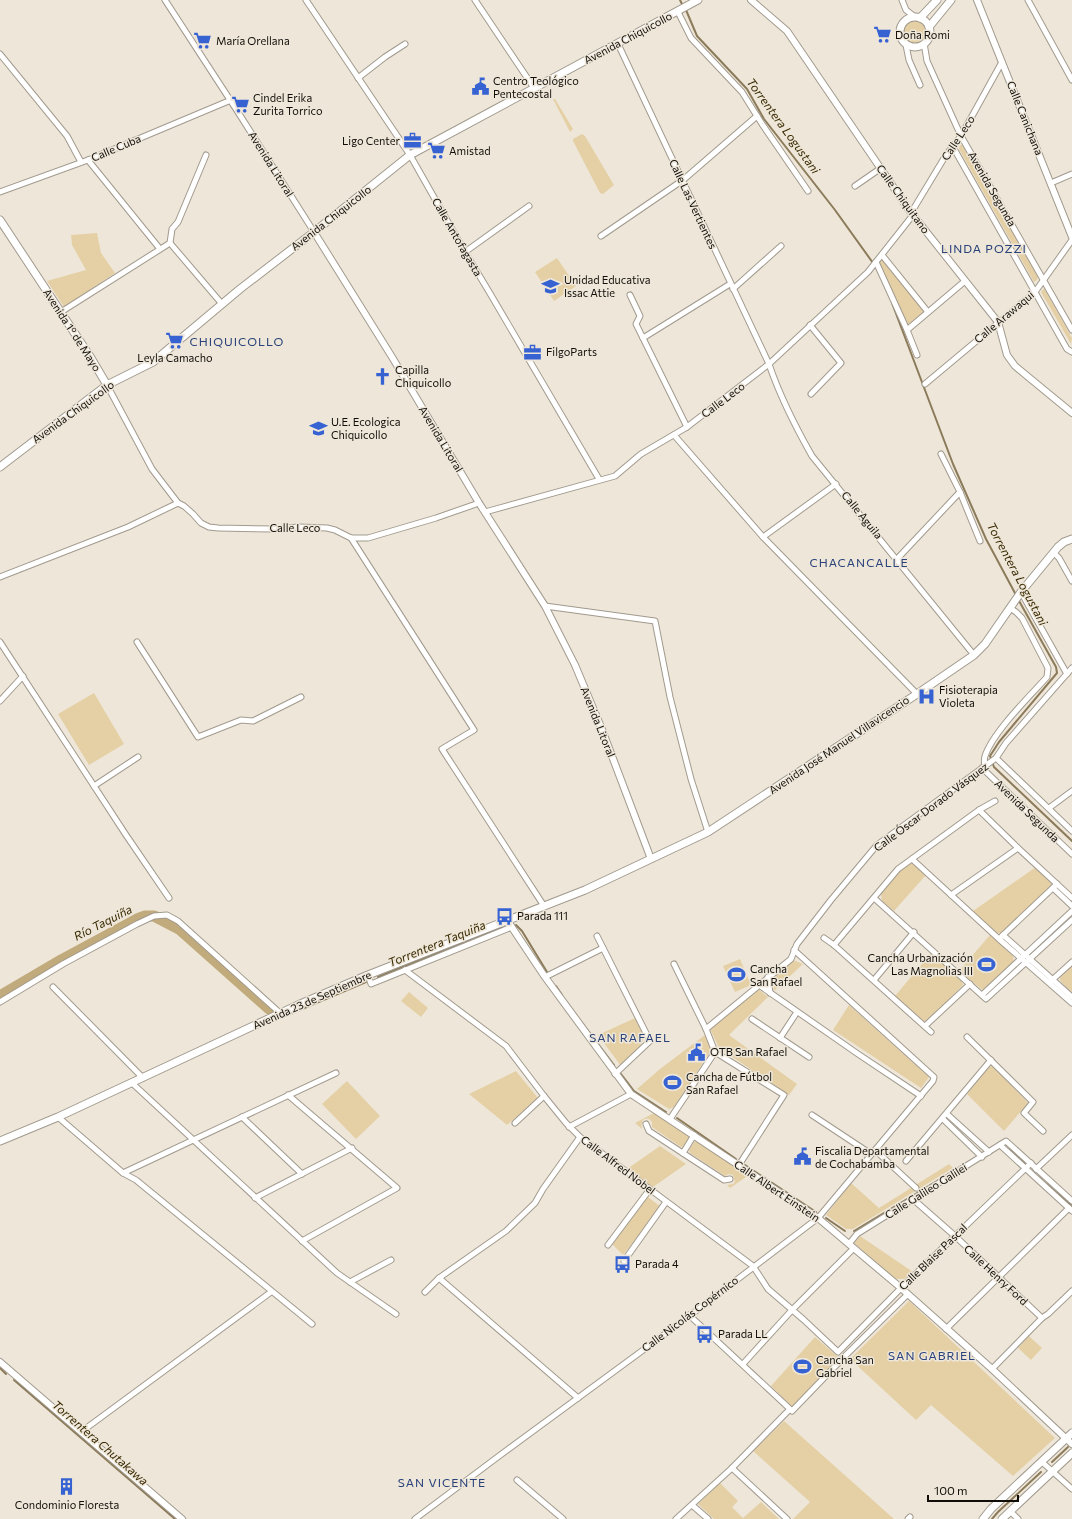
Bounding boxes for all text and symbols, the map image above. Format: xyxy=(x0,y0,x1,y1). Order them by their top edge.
street label: Avenida Chiquicollo xyxy=(581,9,674,66)
supermarket icon: Doña Romi xyxy=(872,25,892,45)
place label: Doña Romi xyxy=(895,28,950,41)
supermarket icon: María Orellana xyxy=(193,31,213,51)
place label: María Orellana xyxy=(216,34,290,47)
place label: Centro Teológico Pentecostal xyxy=(493,74,579,100)
water label: Torrentera Logustani xyxy=(744,75,824,177)
public building icon: Centro Teológico Pentecostal xyxy=(470,77,490,97)
street label: Calle Canichana xyxy=(1005,79,1046,157)
place label: Cindel Erika Zurita Torrico xyxy=(253,91,323,117)
supermarket icon: Cindel Erika Zurita Torrico xyxy=(230,94,250,114)
street label: Calle Leco xyxy=(938,112,977,163)
street label: Avenida Litoral xyxy=(246,129,297,199)
street label: Calle Cuba xyxy=(89,131,143,164)
office icon: Ligo Center xyxy=(403,131,423,151)
place label: Ligo Center xyxy=(342,134,401,147)
supermarket icon: Amistad xyxy=(426,141,446,161)
place label: Amistad xyxy=(449,144,491,157)
street label: Avenida Segunda xyxy=(966,149,1019,229)
street label: Calle Las Vertientes xyxy=(667,157,720,251)
street label: Calle Chiquitano xyxy=(874,162,933,236)
street label: Avenida Chiquicollo xyxy=(288,182,374,253)
street label: Calle Antofagasta xyxy=(430,195,485,278)
district label: LINDA POZZI xyxy=(941,241,1027,255)
place label: Unidad Educativa Issac Attie xyxy=(564,273,651,299)
school or university icon: Unidad Educativa Issac Attie xyxy=(541,276,561,296)
street label: Avenida 1º de Mayo xyxy=(41,286,104,374)
street label: Calle Arawaqui xyxy=(971,288,1036,345)
supermarket icon: Leyla Camacho xyxy=(165,330,185,350)
district label: CHIQUICOLLO xyxy=(190,334,284,348)
office icon: FilgoParts xyxy=(523,342,543,362)
place label: FilgoParts xyxy=(546,345,597,358)
place label: Leyla Camacho xyxy=(137,351,213,364)
place label: Capilla Chiquicollo xyxy=(395,363,452,389)
church icon: Capilla Chiquicollo xyxy=(372,366,392,386)
street label: Avenida Chiquicollo xyxy=(29,377,117,446)
street label: Calle Leco xyxy=(698,379,747,420)
street label: Avenida Litoral xyxy=(417,403,466,474)
place label: U.E. Ecologica Chiquicollo xyxy=(331,415,401,441)
school or university icon: U.E. Ecologica Chiquicollo xyxy=(308,418,328,438)
street label: Calle Aguila xyxy=(839,488,886,541)
water label: Torrentera Logustani xyxy=(985,520,1051,628)
street label: Calle Leco xyxy=(270,521,321,534)
district label: CHACANCALLE xyxy=(809,555,909,569)
place label: Fisioterapia Violeta xyxy=(939,683,998,709)
street label: Avenida Litoral xyxy=(578,685,618,759)
hospital icon: Fisioterapia Violeta xyxy=(916,686,936,706)
street label: Avenida José Manuel Villavicencio xyxy=(766,693,912,797)
street label: Calle Óscar Dorado Vásquez xyxy=(870,758,991,854)
street label: Avenida Segunda xyxy=(992,777,1062,845)
water label: Río Taquiña xyxy=(71,901,134,943)
bus stop icon: Parada 111 xyxy=(494,906,514,926)
place label: Parada 111 xyxy=(517,909,568,922)
water label: Torrentera Taquiña xyxy=(386,917,487,969)
place label: Cancha Urbanización Las Magnolias III xyxy=(868,951,973,977)
sports icon: Cancha Urbanización Las Magnolias III xyxy=(976,954,996,974)
place label: Cancha San Rafael xyxy=(750,962,802,988)
sports icon: Cancha San Rafael xyxy=(727,965,747,985)
street label: Avenida 23 de Septiembre xyxy=(250,967,373,1032)
district label: SAN RAFAEL xyxy=(589,1030,671,1044)
public building icon: OTB San Rafael xyxy=(687,1042,707,1062)
place label: OTB San Rafael xyxy=(710,1045,787,1058)
place label: Cancha de Fútbol San Rafael xyxy=(686,1070,772,1096)
sports icon: Cancha de Fútbol San Rafael xyxy=(663,1073,683,1093)
street label: Calle Alfred Nobel xyxy=(578,1132,658,1197)
place label: Fiscalia Departamental de Cochabamba xyxy=(815,1144,929,1170)
public building icon: Fiscalia Departamental de Cochabamba xyxy=(792,1147,812,1167)
street label: Calle Albert Einstein xyxy=(732,1157,823,1224)
street label: Calle Galileo Galilei xyxy=(882,1160,969,1221)
street label: Calle Blaise Pascal xyxy=(896,1221,969,1293)
street label: Calle Henry Ford xyxy=(962,1242,1031,1308)
bus stop icon: Parada 4 xyxy=(612,1254,632,1274)
place label: Parada 4 xyxy=(635,1257,679,1270)
street label: Calle Nicolás Copérnico xyxy=(639,1273,741,1354)
bus stop icon: Parada LL xyxy=(695,1324,715,1344)
place label: Parada LL xyxy=(718,1327,768,1340)
district label: SAN GABRIEL xyxy=(888,1348,976,1362)
place label: Cancha San Gabriel xyxy=(816,1353,874,1379)
sports icon: Cancha San Gabriel xyxy=(793,1356,813,1376)
water label: Torrentera Chutakawa xyxy=(50,1397,151,1488)
district label: SAN VICENTE xyxy=(398,1475,486,1489)
building icon: Condominio Floresta xyxy=(57,1477,77,1497)
scale bar xyxy=(928,1477,1018,1503)
text: 100 m xyxy=(934,1483,968,1497)
place label: Condominio Floresta xyxy=(15,1498,119,1511)

